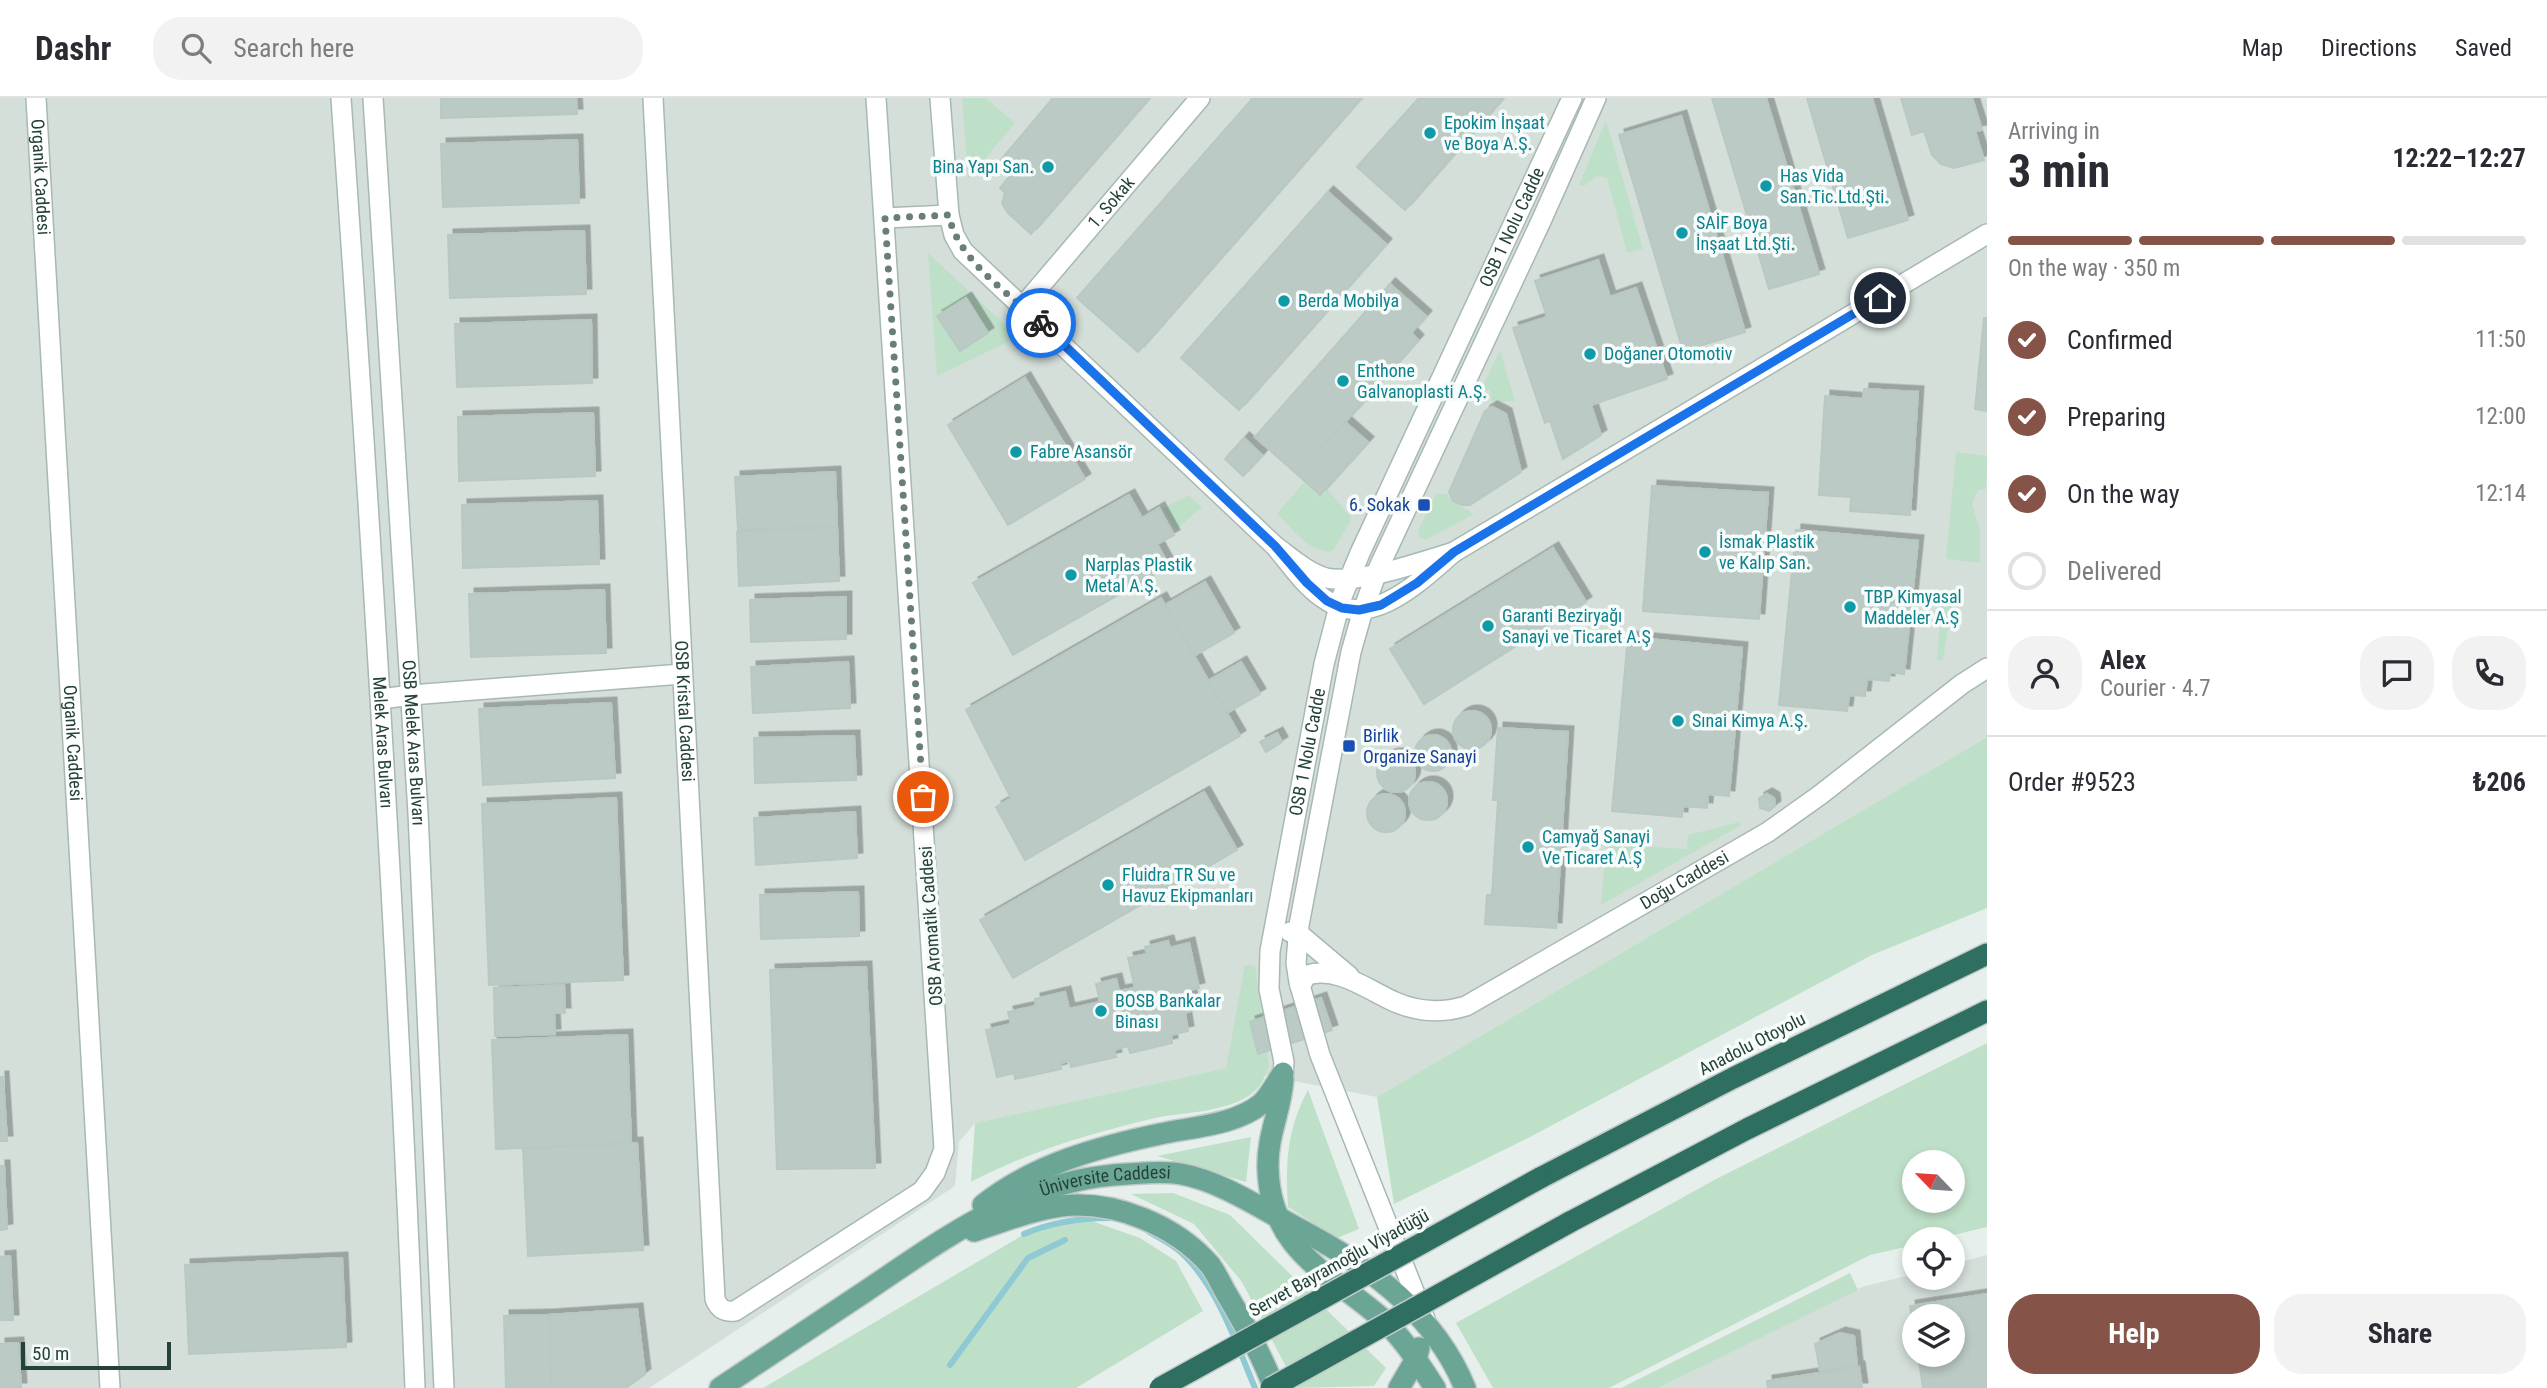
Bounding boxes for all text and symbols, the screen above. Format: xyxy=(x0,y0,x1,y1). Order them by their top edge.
search box xyxy=(153,17,643,80)
text: Dashr xyxy=(35,29,111,68)
icon: search xyxy=(177,29,215,67)
text: Search here xyxy=(233,33,354,63)
text: Map xyxy=(2242,34,2283,62)
text: Directions xyxy=(2321,34,2417,62)
text: Saved xyxy=(2455,34,2512,62)
place label: Epokim İnşaat ve Boya A.Ş. xyxy=(1444,112,1545,154)
street label: Organik Caddesi xyxy=(27,118,55,236)
text: Arriving in xyxy=(2008,118,2100,145)
marker: Epokim İnşaat ve Boya A.Ş. xyxy=(1422,125,1438,141)
text: 12:22–12:27 xyxy=(2392,143,2526,173)
text: 3 min xyxy=(2008,144,2110,198)
place label: Bina Yapı San. xyxy=(932,156,1034,177)
marker: Bina Yapı San. xyxy=(1040,159,1056,175)
street label: OSB 1 Nolu Cadde xyxy=(1474,164,1548,290)
place label: Has Vida San.Tic.Ltd.Şti. xyxy=(1780,165,1889,207)
street label: 1. Sokak xyxy=(1083,172,1139,232)
marker: Has Vida San.Tic.Ltd.Şti. xyxy=(1758,178,1774,194)
place label: SAİF Boya İnşaat Ltd.Şti. xyxy=(1696,212,1795,254)
marker: SAİF Boya İnşaat Ltd.Şti. xyxy=(1674,225,1690,241)
text: On the way · 350 m xyxy=(2008,255,2180,282)
pin xyxy=(1850,268,1910,328)
icon: home xyxy=(1861,279,1899,317)
courier xyxy=(1006,288,1076,358)
place label: Berda Mobilya xyxy=(1298,290,1399,311)
marker: Berda Mobilya xyxy=(1276,293,1292,309)
icon: bike xyxy=(1022,304,1060,342)
icon: check xyxy=(2008,321,2046,359)
text: Confirmed xyxy=(2067,325,2173,355)
text: 11:50 xyxy=(2475,326,2526,353)
place label: Doğaner Otomotiv xyxy=(1604,343,1733,364)
marker: Doğaner Otomotiv xyxy=(1582,346,1598,362)
place label: Enthone Galvanoplasti A.Ş. xyxy=(1357,360,1487,402)
marker: Enthone Galvanoplasti A.Ş. xyxy=(1335,373,1351,389)
icon: check xyxy=(2008,398,2046,436)
text: Preparing xyxy=(2067,402,2166,432)
text: 12:00 xyxy=(2475,403,2526,430)
place label: Fabre Asansör xyxy=(1030,441,1133,462)
marker: Fabre Asansör xyxy=(1008,444,1024,460)
icon: check xyxy=(2008,475,2046,513)
text: On the way xyxy=(2067,479,2180,509)
text: 12:14 xyxy=(2475,480,2526,507)
place label: 6. Sokak xyxy=(1349,494,1410,515)
marker: 6. Sokak xyxy=(1416,497,1432,513)
place label: İsmak Plastik ve Kalıp San. xyxy=(1719,531,1815,573)
marker: İsmak Plastik ve Kalıp San. xyxy=(1697,544,1713,560)
place label: Narplas Plastik Metal A.Ş. xyxy=(1085,554,1193,596)
text: Delivered xyxy=(2067,556,2162,586)
marker: Narplas Plastik Metal A.Ş. xyxy=(1063,567,1079,583)
place label: TBP Kimyasal Maddeler A.Ş xyxy=(1864,586,1962,628)
marker: TBP Kimyasal Maddeler A.Ş xyxy=(1842,599,1858,615)
place label: Garanti Beziryağı Sanayi ve Ticaret A.Ş xyxy=(1502,605,1651,647)
marker: Garanti Beziryağı Sanayi ve Ticaret A.Ş xyxy=(1480,618,1496,634)
button: person xyxy=(2008,636,2082,710)
button: chat xyxy=(2360,636,2434,710)
button: phone xyxy=(2452,636,2526,710)
street label: OSB Kristal Caddesi xyxy=(671,640,699,782)
text: Alex xyxy=(2100,645,2146,675)
street label: OSB Melek Aras Bulvarı xyxy=(398,659,430,826)
text: Courier · 4.7 xyxy=(2100,675,2211,702)
street label: Melek Aras Bulvarı xyxy=(369,676,398,809)
street label: Organik Caddesi xyxy=(60,684,87,802)
street label: OSB 1 Nolu Cadde xyxy=(1285,686,1329,818)
place label: Sınai Kimya A.Ş. xyxy=(1692,710,1808,731)
marker: Sınai Kimya A.Ş. xyxy=(1670,713,1686,729)
place label: Birlik Organize Sanayi xyxy=(1363,725,1477,767)
marker: Birlik Organize Sanayi xyxy=(1341,738,1357,754)
pin xyxy=(893,767,953,827)
text: Order #9523 xyxy=(2008,767,2136,797)
text: ₺206 xyxy=(2473,767,2526,797)
icon: bag xyxy=(904,778,942,816)
place label: Camyağ Sanayi Ve Ticaret A.Ş xyxy=(1542,826,1650,868)
marker: Camyağ Sanayi Ve Ticaret A.Ş xyxy=(1520,839,1536,855)
street label: OSB Aromatik Caddesi xyxy=(914,845,947,1007)
street label: Doğu Caddesi xyxy=(1636,846,1732,913)
place label: Fluidra TR Su ve Havuz Ekipmanları xyxy=(1122,864,1254,906)
marker: Fluidra TR Su ve Havuz Ekipmanları xyxy=(1100,877,1116,893)
place label: BOSB Bankalar Binası xyxy=(1115,990,1222,1032)
marker: BOSB Bankalar Binası xyxy=(1093,1003,1109,1019)
street label: Anadolu Otoyolu xyxy=(1695,1008,1809,1079)
north arrow xyxy=(1902,1150,1965,1213)
map controls xyxy=(1902,1150,1965,1367)
street label: Üniversite Caddesi xyxy=(1037,1161,1171,1200)
street label: Servet Bayramoğlu Viyadüğü xyxy=(1245,1204,1432,1321)
button: locate xyxy=(1902,1227,1965,1290)
button: Help xyxy=(2008,1294,2260,1374)
button: Share xyxy=(2274,1294,2526,1374)
button: layers xyxy=(1902,1304,1965,1367)
scale bar xyxy=(21,1339,172,1371)
text: 50 m xyxy=(32,1342,69,1365)

